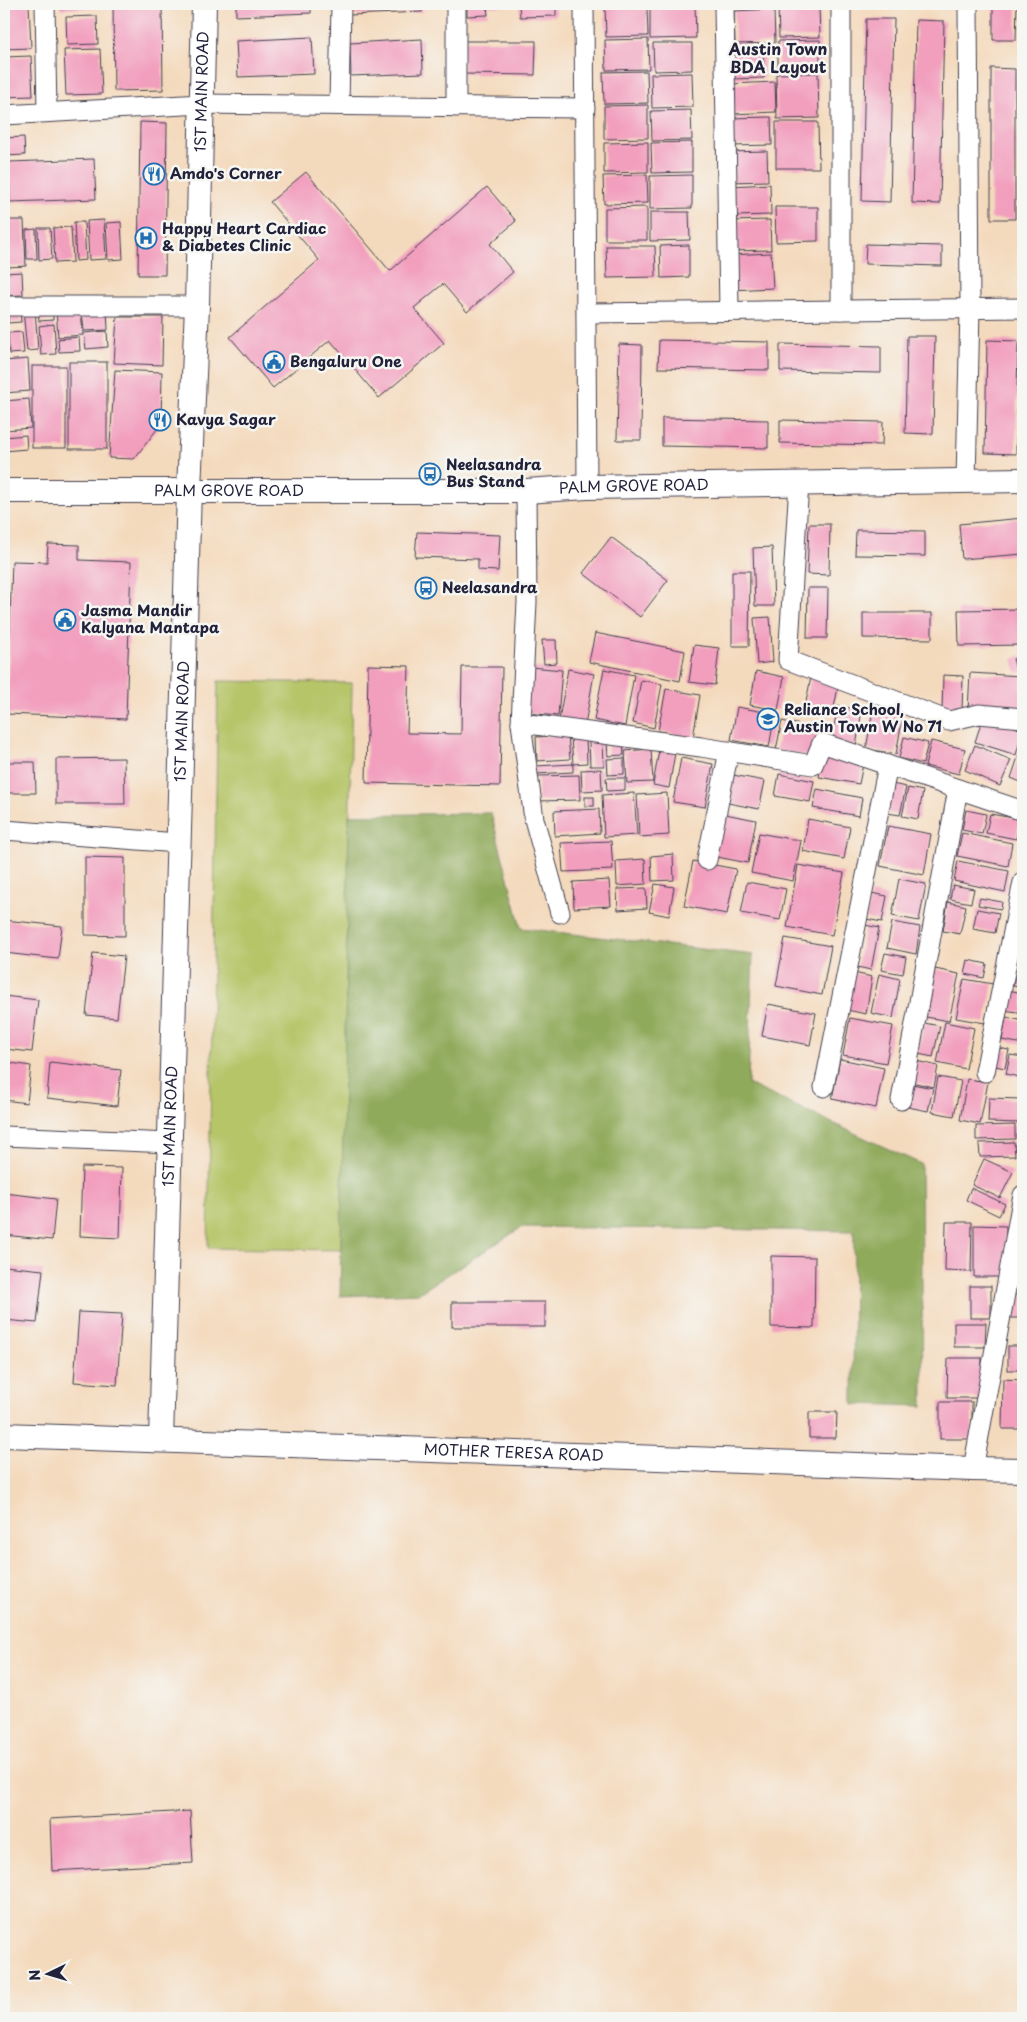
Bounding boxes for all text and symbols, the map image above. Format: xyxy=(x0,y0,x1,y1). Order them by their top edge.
street label: 1ST MAIN ROAD xyxy=(188,31,213,152)
district label: Austin Town BDA Layout xyxy=(728,36,828,78)
place label: Amdo's Corner xyxy=(170,161,282,184)
restaurant icon: Amdo's Corner xyxy=(142,162,166,186)
place label: Happy Heart Cardiac & Diabetes Clinic xyxy=(162,216,326,256)
hospital icon: Happy Heart Cardiac & Diabetes Clinic xyxy=(134,226,158,250)
place label: Bengaluru One xyxy=(290,349,402,372)
public building icon: Bengaluru One xyxy=(262,350,286,374)
place label: Kavya Sagar xyxy=(176,407,276,430)
restaurant icon: Kavya Sagar xyxy=(148,408,172,432)
place label: Neelasandra Bus Stand xyxy=(446,452,542,492)
bus stop icon: Neelasandra Bus Stand xyxy=(418,462,442,486)
street label: PALM GROVE ROAD xyxy=(558,472,709,499)
street label: PALM GROVE ROAD xyxy=(154,478,304,501)
place label: Neelasandra xyxy=(442,575,538,598)
bus stop icon: Neelasandra xyxy=(414,576,438,600)
place label: Jasma Mandir Kalyana Mantapa xyxy=(81,598,220,638)
public building icon: Jasma Mandir Kalyana Mantapa xyxy=(53,608,77,632)
street label: 1ST MAIN ROAD xyxy=(167,660,194,782)
place label: Reliance School, Austin Town W No 71 xyxy=(783,697,942,737)
school or university icon: Reliance School, Austin Town W No 71 xyxy=(756,707,780,731)
street label: 1ST MAIN ROAD xyxy=(155,1065,182,1187)
street label: MOTHER TERESA ROAD xyxy=(423,1437,604,1466)
north arrow xyxy=(22,1950,72,2000)
text: N xyxy=(24,1969,45,1982)

